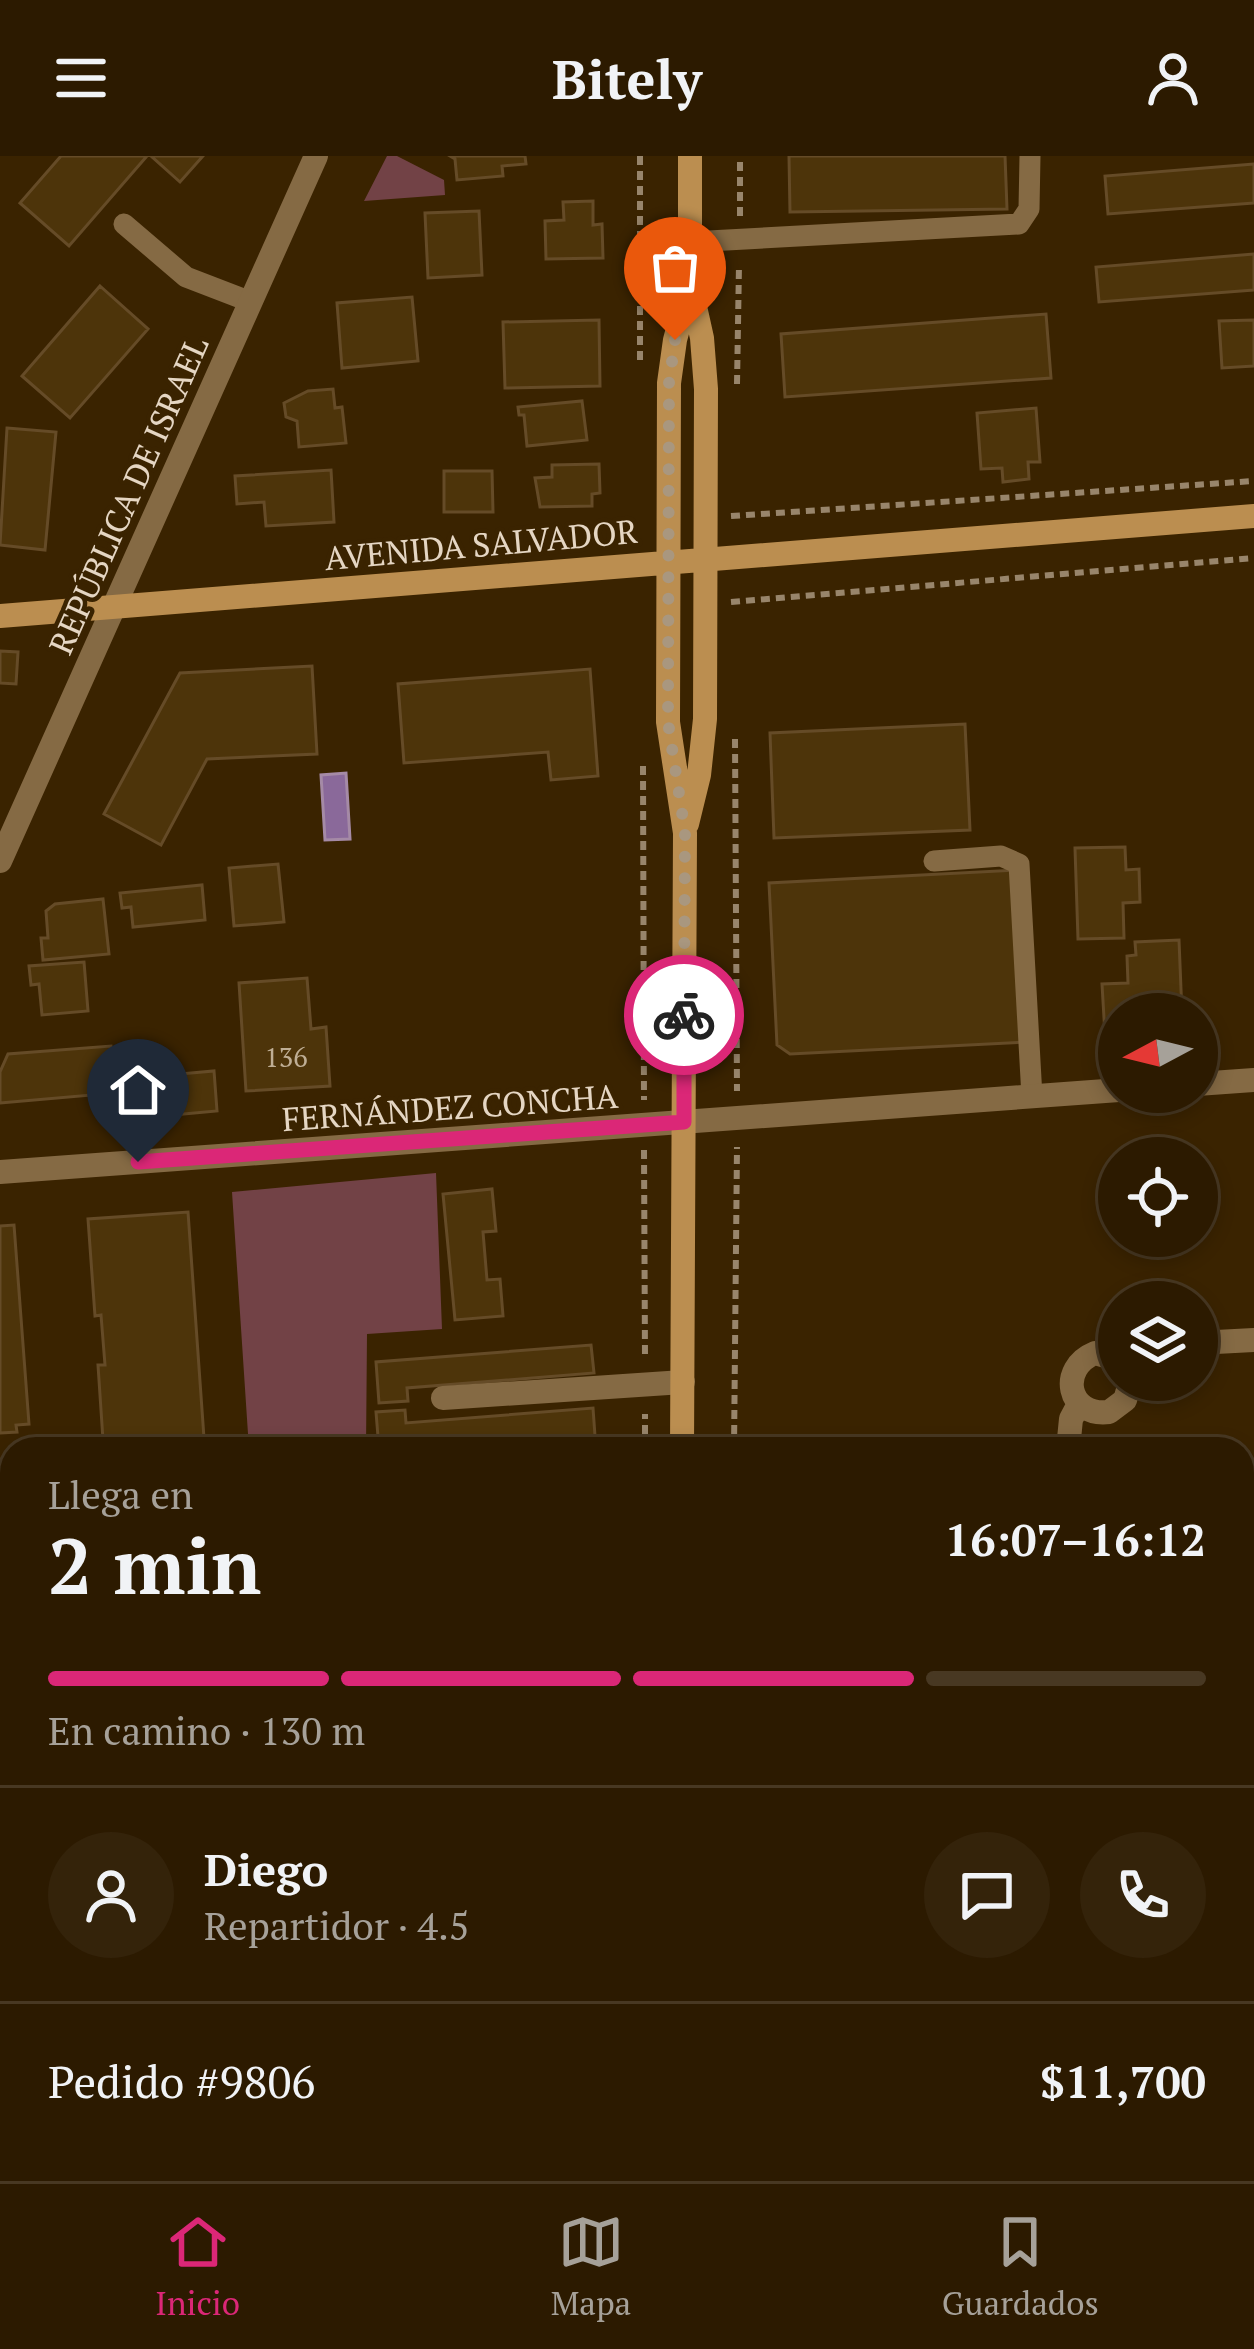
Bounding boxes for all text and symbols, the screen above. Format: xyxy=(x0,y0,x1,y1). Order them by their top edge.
text: Bitely xyxy=(552,43,702,114)
icon: menu xyxy=(48,45,114,111)
icon: person xyxy=(1140,45,1206,111)
pin xyxy=(624,217,726,340)
icon: bag xyxy=(642,235,708,301)
street label: REPÚBLICA DE ISRAEL xyxy=(39,329,217,661)
street label: AVENIDA SALVADOR xyxy=(323,509,639,579)
courier xyxy=(624,955,744,1075)
icon: bike xyxy=(651,982,717,1048)
north arrow xyxy=(1098,993,1218,1113)
map controls xyxy=(1098,993,1218,1401)
pin xyxy=(87,1039,189,1162)
house number: 136 xyxy=(264,1039,308,1075)
icon: home xyxy=(105,1057,171,1123)
street label: FERNÁNDEZ CONCHA xyxy=(281,1074,620,1140)
button: locate xyxy=(1098,1137,1218,1257)
button: layers xyxy=(1098,1281,1218,1401)
text: Llega en xyxy=(48,1468,193,1520)
text: 16:07–16:12 xyxy=(945,1509,1206,1569)
text: 2 min xyxy=(48,1513,261,1616)
text: En camino · 130 m xyxy=(48,1704,365,1756)
button: person xyxy=(48,1832,174,1958)
button: chat xyxy=(924,1832,1050,1958)
button: phone xyxy=(1080,1832,1206,1958)
text: Diego xyxy=(204,1839,328,1899)
text: Repartidor · 4.5 xyxy=(204,1899,470,1951)
text: Pedido #9806 xyxy=(48,2051,315,2111)
text: $11,700 xyxy=(1040,2051,1206,2111)
tab: Inicio xyxy=(155,2209,240,2324)
tab: Mapa xyxy=(551,2209,631,2324)
tab: Guardados xyxy=(942,2209,1099,2324)

